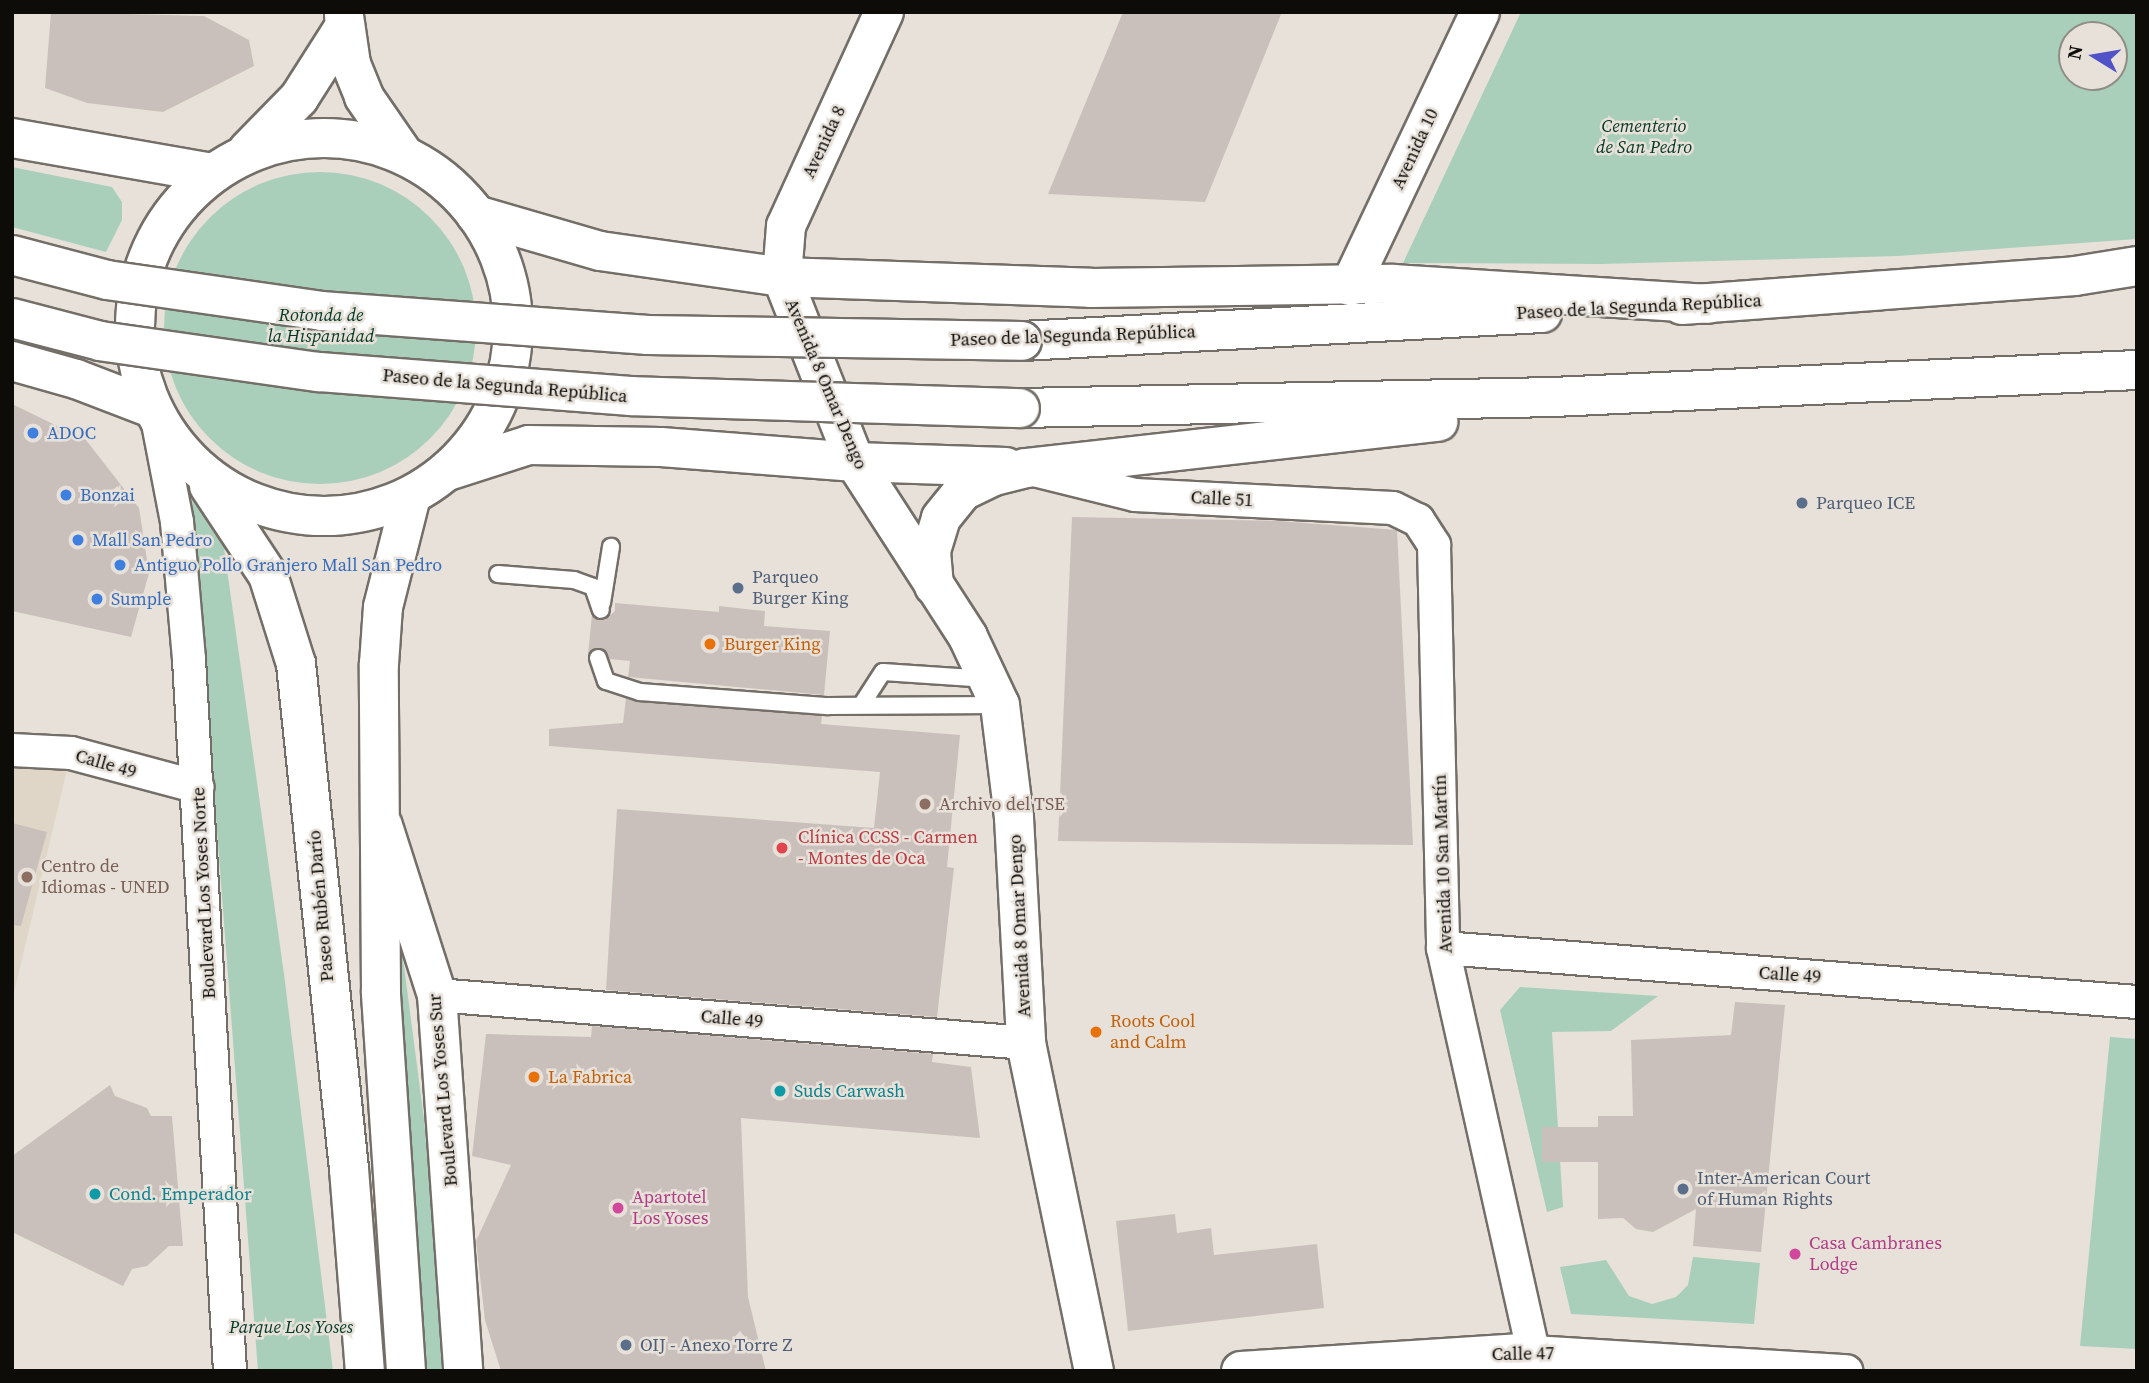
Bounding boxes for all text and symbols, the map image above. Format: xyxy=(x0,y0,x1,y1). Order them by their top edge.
north arrow xyxy=(2058,21,2128,91)
text: N xyxy=(2060,43,2088,62)
street label: Avenida 8 xyxy=(798,102,850,182)
street label: Avenida 10 xyxy=(1387,105,1443,193)
park label: Cementerio de San Pedro xyxy=(1596,116,1692,158)
street label: Paseo de la Segunda República xyxy=(1516,290,1762,324)
street label: Avenida 8 Omar Dengo xyxy=(780,295,872,473)
park label: Rotonda de la Hispanidad xyxy=(268,305,374,348)
street label: Paseo de la Segunda República xyxy=(950,321,1196,351)
street label: Paseo de la Segunda República xyxy=(382,365,628,407)
place label: ADOC xyxy=(47,422,96,444)
marker: ADOC xyxy=(25,425,41,441)
place label: Bonzai xyxy=(80,484,135,506)
marker: Bonzai xyxy=(58,487,74,503)
street label: Calle 51 xyxy=(1190,487,1254,511)
place label: Parqueo ICE xyxy=(1816,492,1915,514)
marker: Parqueo ICE xyxy=(1794,495,1810,511)
place label: Mall San Pedro xyxy=(92,529,212,551)
marker: Mall San Pedro xyxy=(70,532,86,548)
place label: Antiguo Pollo Granjero Mall San Pedro xyxy=(134,554,442,576)
marker: Antiguo Pollo Granjero Mall San Pedro xyxy=(112,557,128,573)
place label: Parqueo Burger King xyxy=(752,567,849,610)
marker: Parqueo Burger King xyxy=(730,580,746,596)
place label: Sumple xyxy=(111,588,171,610)
marker: Sumple xyxy=(89,591,105,607)
place label: Burger King xyxy=(724,633,821,655)
marker: Burger King xyxy=(702,636,718,652)
street label: Calle 49 xyxy=(73,745,139,783)
street label: Avenida 10 San Martín xyxy=(1429,774,1457,954)
street label: Boulevard Los Yoses Norte xyxy=(188,786,220,1000)
place label: Archivo del TSE xyxy=(939,793,1065,815)
marker: Archivo del TSE xyxy=(917,796,933,812)
place label: Clínica CCSS - Carmen - Montes de Oca xyxy=(798,827,978,870)
street label: Paseo Rubén Darío xyxy=(304,829,338,983)
street label: Avenida 8 Omar Dengo xyxy=(1004,834,1036,1018)
marker: Clínica CCSS - Carmen - Montes de Oca xyxy=(772,838,792,858)
place label: Centro de Idiomas - UNED xyxy=(41,856,170,898)
marker: Centro de Idiomas - UNED xyxy=(19,869,35,885)
street label: Calle 49 xyxy=(1758,962,1822,988)
street label: Boulevard Los Yoses Sur xyxy=(424,992,462,1188)
street label: Calle 49 xyxy=(700,1006,764,1032)
place label: Roots Cool and Calm xyxy=(1110,1011,1195,1054)
marker: Roots Cool and Calm xyxy=(1088,1024,1104,1040)
place label: La Fabrica xyxy=(548,1066,632,1088)
marker: La Fabrica xyxy=(526,1069,542,1085)
place label: Suds Carwash xyxy=(794,1080,905,1102)
marker: Suds Carwash xyxy=(772,1083,788,1099)
place label: Inter-American Court of Human Rights xyxy=(1697,1168,1870,1210)
marker: Inter-American Court of Human Rights xyxy=(1675,1181,1691,1197)
place label: Cond. Emperador xyxy=(109,1183,252,1205)
marker: Cond. Emperador xyxy=(87,1186,103,1202)
place label: Apartotel Los Yoses xyxy=(632,1187,709,1230)
marker: Apartotel Los Yoses xyxy=(610,1200,626,1216)
place label: Casa Cambranes Lodge xyxy=(1809,1233,1942,1276)
marker: Casa Cambranes Lodge xyxy=(1787,1246,1803,1262)
park label: Parque Los Yoses xyxy=(229,1316,353,1338)
place label: OIJ - Anexo Torre Z xyxy=(640,1334,793,1356)
marker: OIJ - Anexo Torre Z xyxy=(618,1337,634,1353)
street label: Calle 47 xyxy=(1492,1343,1554,1365)

